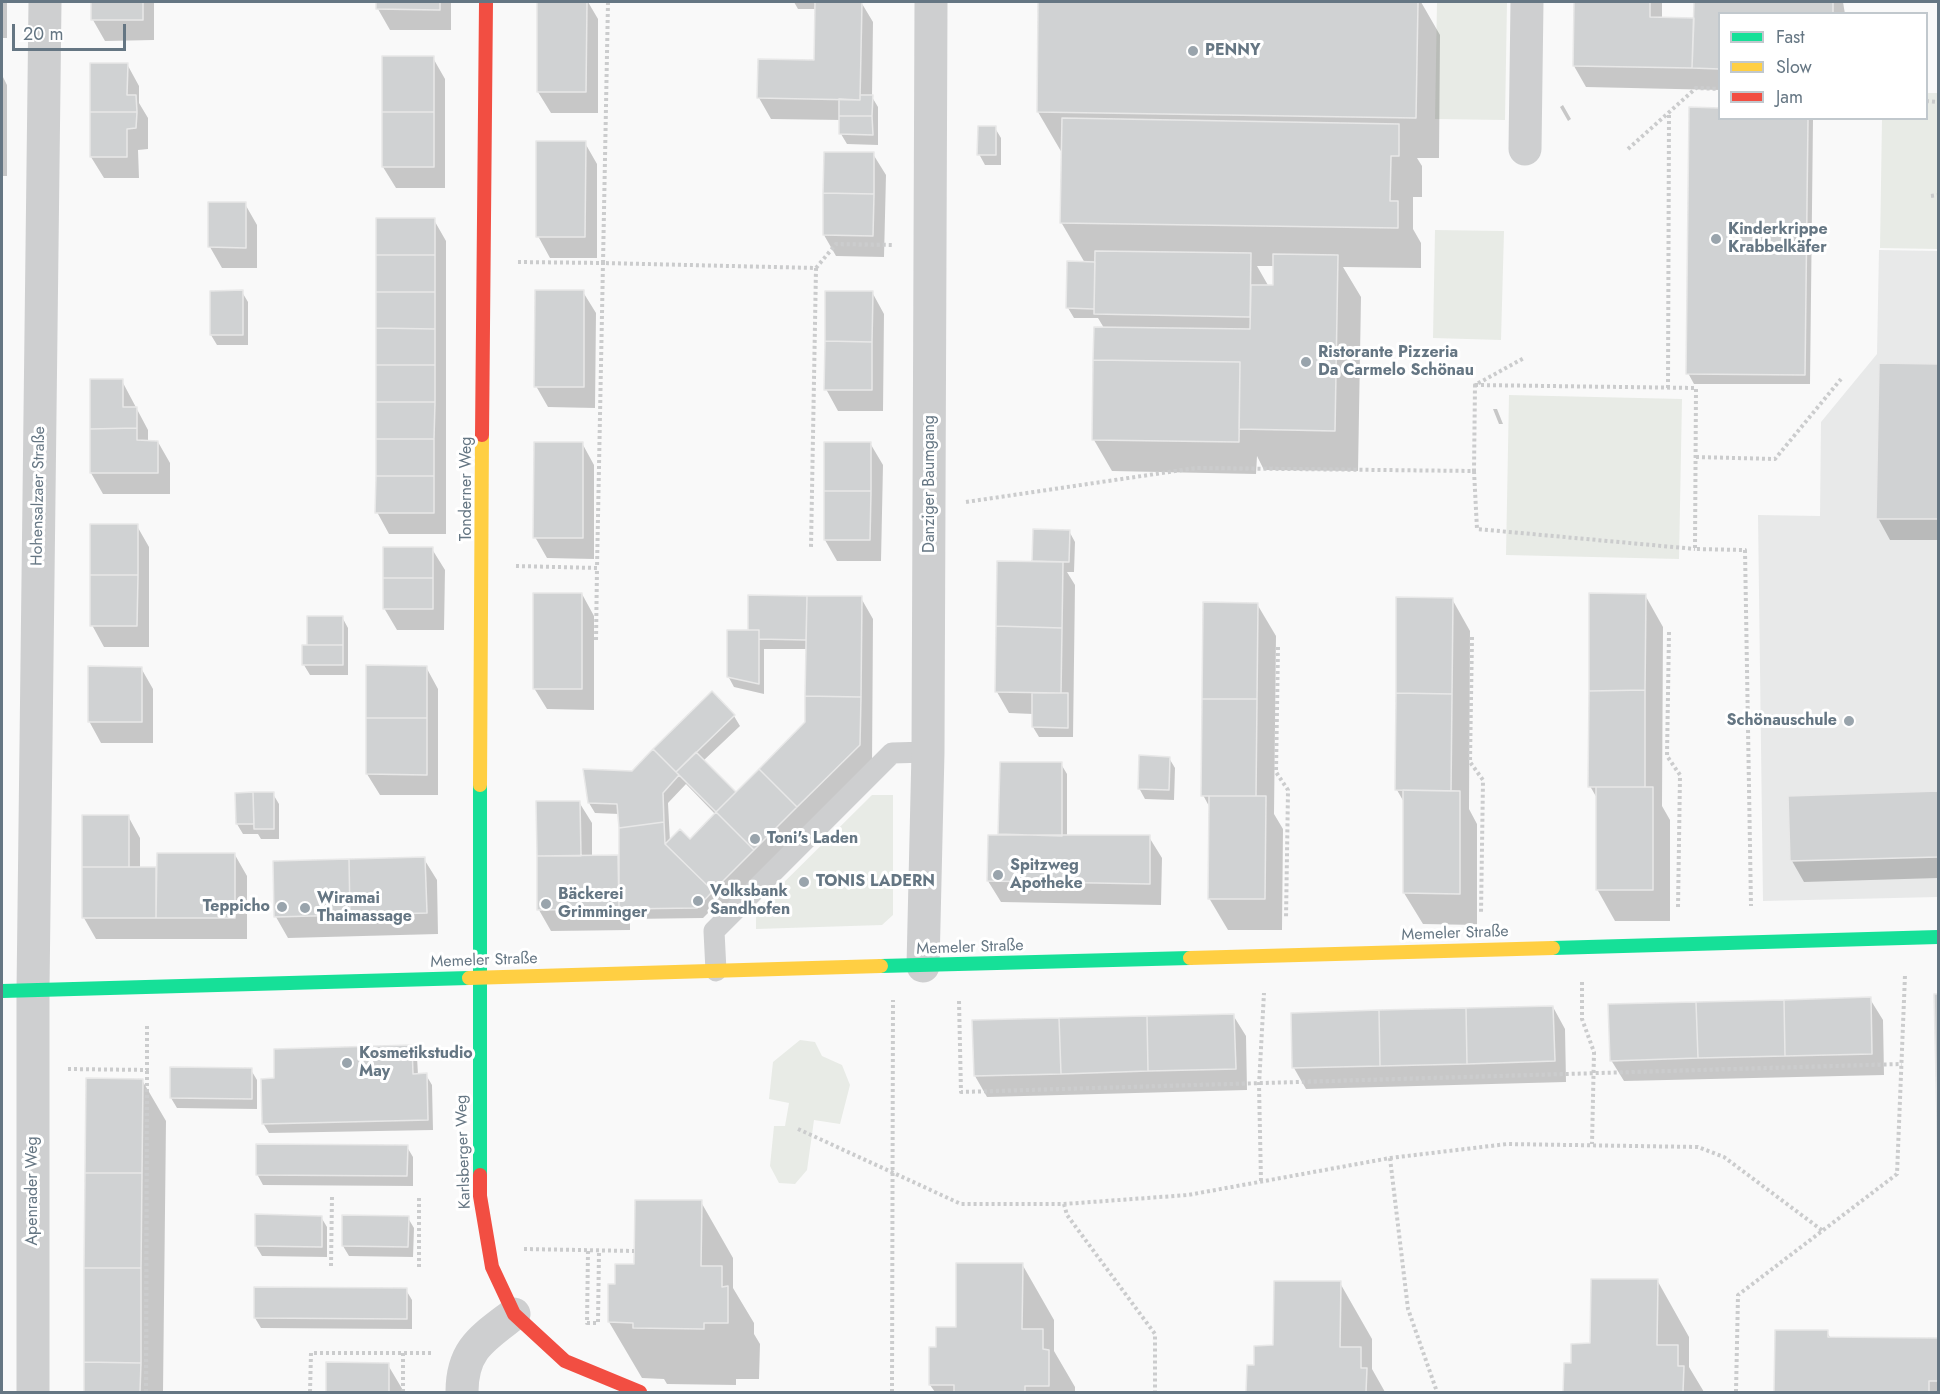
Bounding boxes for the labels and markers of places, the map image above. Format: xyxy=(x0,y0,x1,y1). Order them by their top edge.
place label: PENNY xyxy=(1205,41,1261,61)
marker: PENNY xyxy=(1186,44,1200,58)
place label: Kinderkrippe Krabbelkäfer xyxy=(1728,220,1828,258)
marker: Kinderkrippe Krabbelkäfer xyxy=(1709,232,1723,246)
place label: Ristorante Pizzeria Da Carmelo Schönau xyxy=(1318,343,1474,381)
marker: Ristorante Pizzeria Da Carmelo Schönau xyxy=(1299,355,1313,369)
place label: Schönauschule xyxy=(1727,711,1837,731)
marker: Schönauschule xyxy=(1842,714,1856,728)
place label: Toni's Laden xyxy=(767,829,858,849)
marker: Toni's Laden xyxy=(748,832,762,846)
place label: Spitzweg Apotheke xyxy=(1010,856,1083,894)
marker: Spitzweg Apotheke xyxy=(991,868,1005,882)
place label: TONIS LADERN xyxy=(816,872,935,892)
marker: TONIS LADERN xyxy=(797,875,811,889)
place label: Volksbank Sandhofen xyxy=(710,882,790,920)
place label: Bäckerei Grimminger xyxy=(558,885,647,923)
place label: Wiramai Thaimassage xyxy=(317,889,412,927)
marker: Volksbank Sandhofen xyxy=(691,894,705,908)
place label: Teppicho xyxy=(203,897,270,917)
marker: Bäckerei Grimminger xyxy=(539,897,553,911)
marker: Teppicho xyxy=(275,900,289,914)
marker: Wiramai Thaimassage xyxy=(298,901,312,915)
place label: Kosmetikstudio May xyxy=(359,1044,473,1082)
marker: Kosmetikstudio May xyxy=(340,1056,354,1070)

